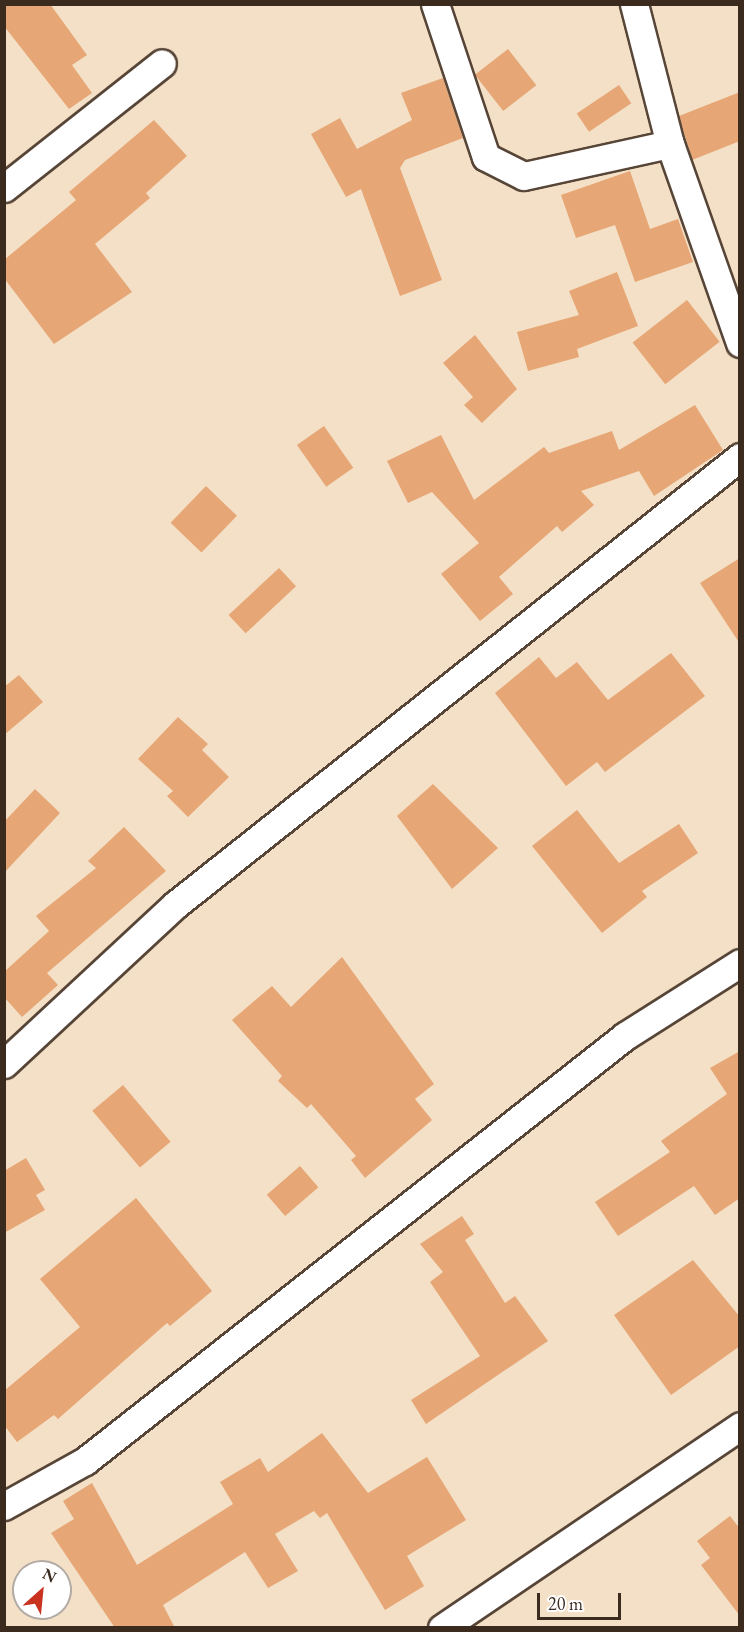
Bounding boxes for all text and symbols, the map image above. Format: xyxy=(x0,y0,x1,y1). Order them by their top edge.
north arrow xyxy=(12,1560,72,1620)
text: N xyxy=(39,1563,60,1588)
scale bar xyxy=(540,1581,624,1619)
text: 20 m xyxy=(548,1592,583,1615)

